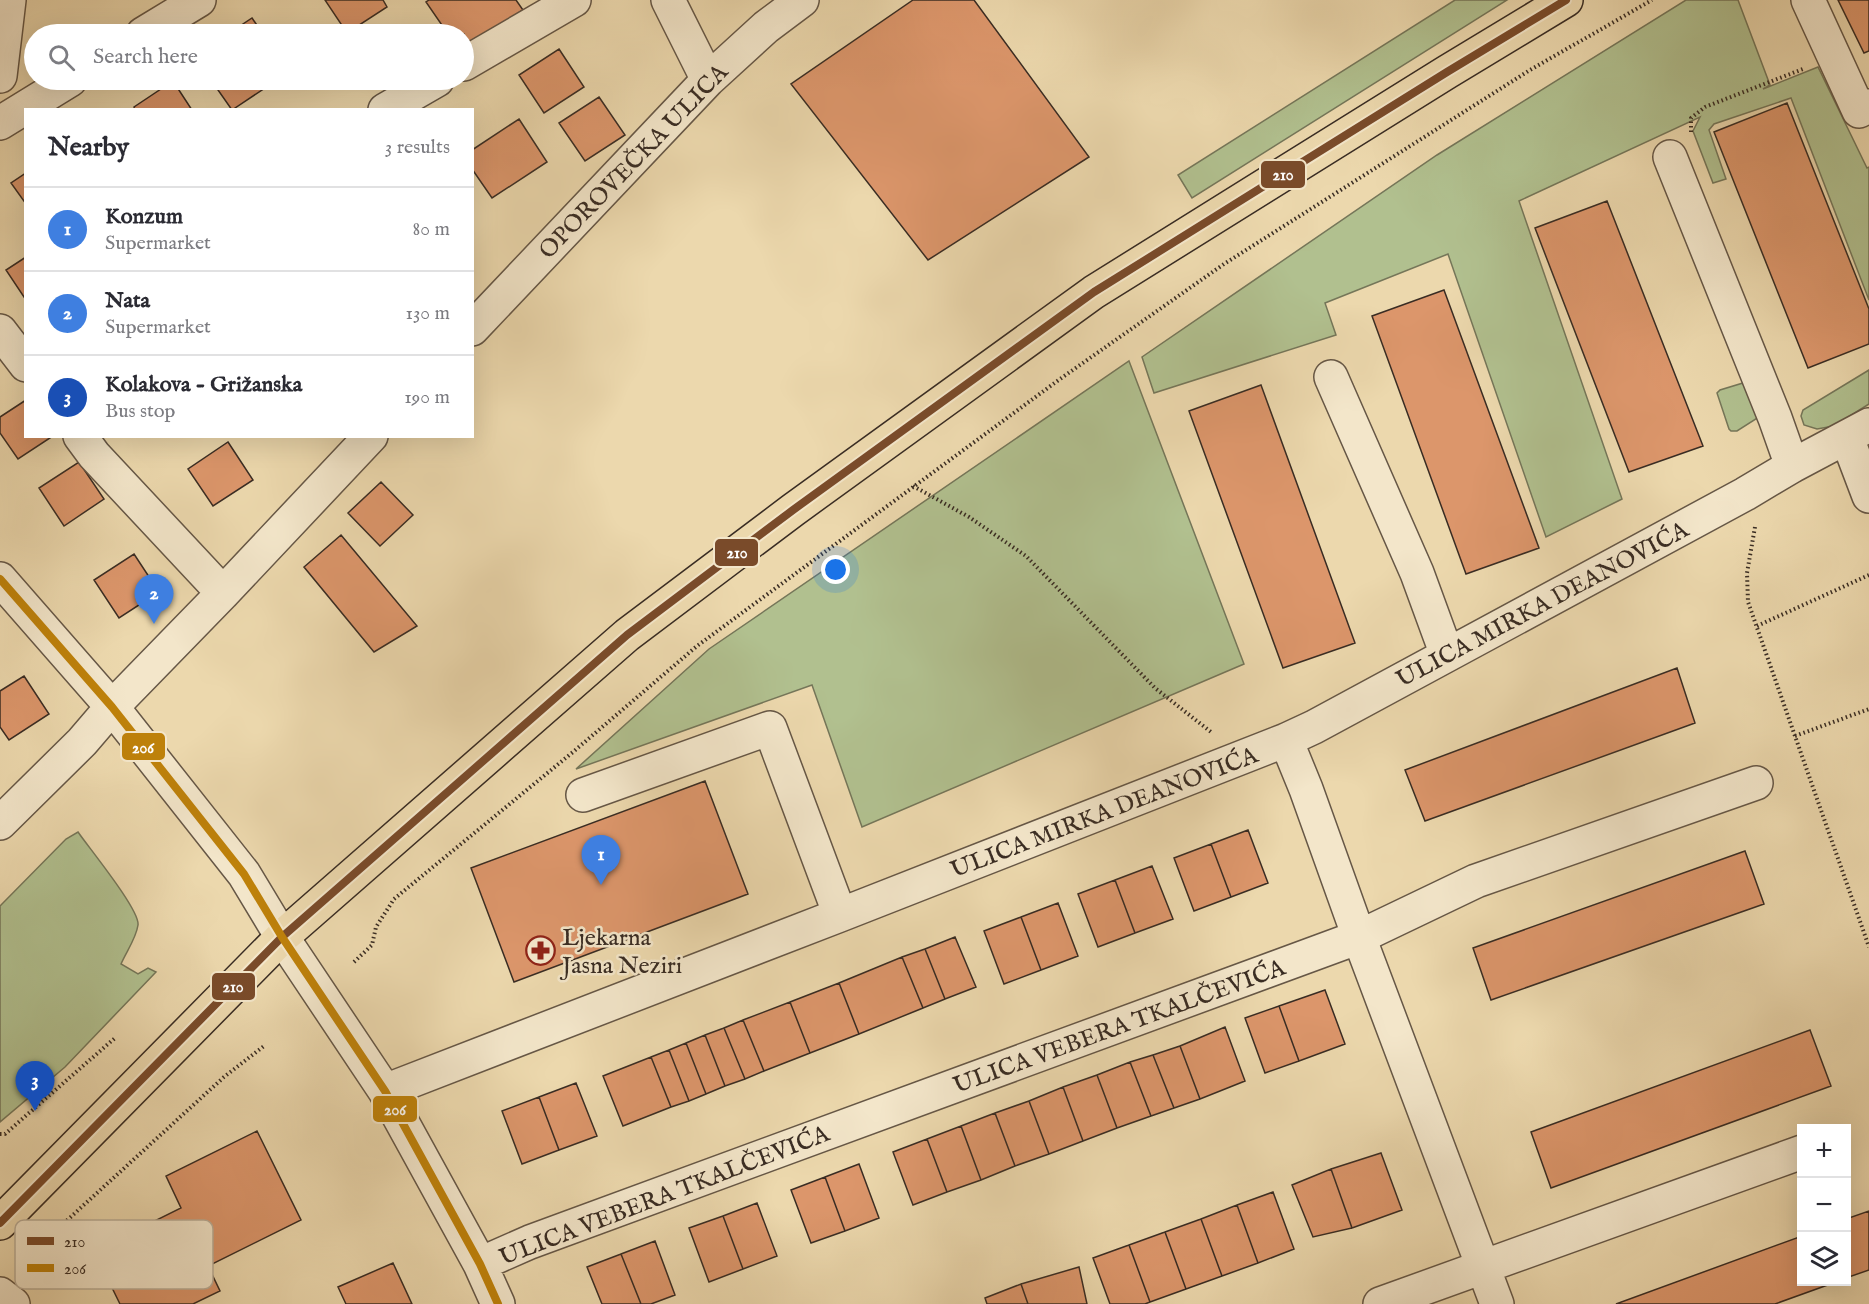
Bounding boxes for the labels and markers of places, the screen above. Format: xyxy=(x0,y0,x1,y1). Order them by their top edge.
pin: 2 xyxy=(134,574,174,624)
pin: 1 xyxy=(582,836,620,885)
place label: Ljekarna Jasna Neziri xyxy=(559,923,682,982)
pharmacy icon: Ljekarna Jasna Neziri xyxy=(525,935,557,967)
pin: 3 xyxy=(15,1062,54,1111)

